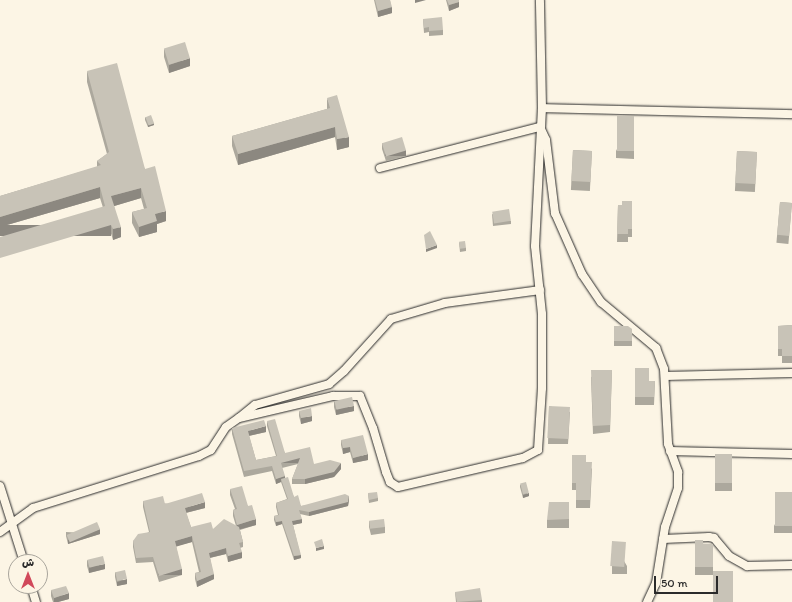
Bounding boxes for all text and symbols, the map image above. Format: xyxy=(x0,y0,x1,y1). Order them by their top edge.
north arrow xyxy=(8,554,48,594)
text: ش xyxy=(22,556,34,569)
scale bar xyxy=(656,568,720,594)
text: 50 m xyxy=(661,576,687,590)

